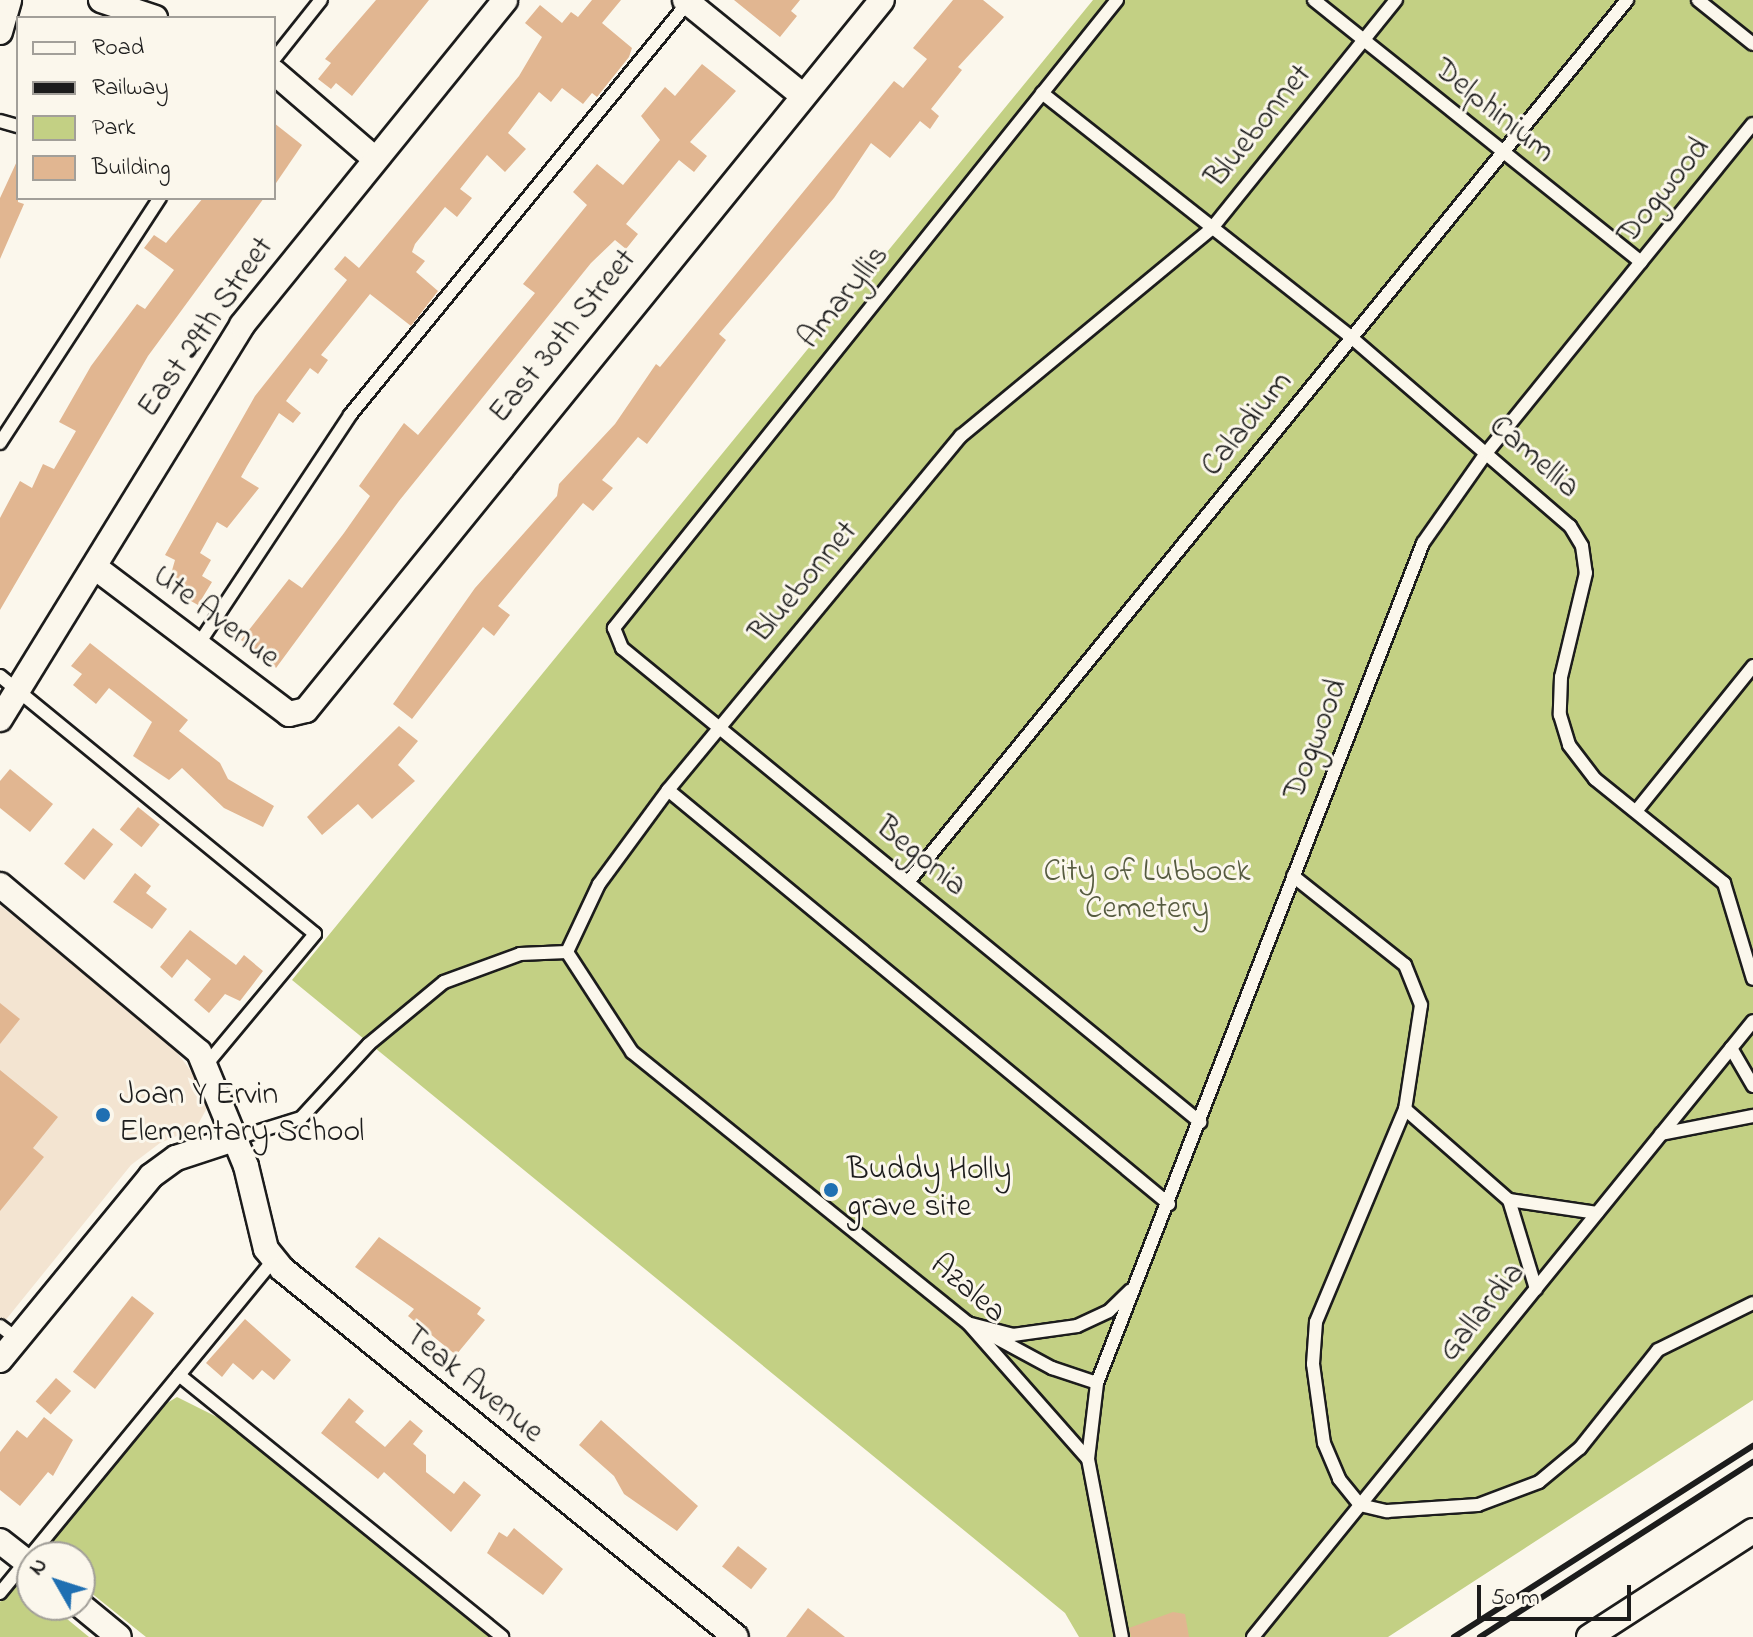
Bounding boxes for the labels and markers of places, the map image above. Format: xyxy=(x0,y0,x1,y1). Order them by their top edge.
place label: Joan Y Ervin Elementary School xyxy=(119,1078,364,1153)
marker: Joan Y Ervin Elementary School xyxy=(94,1106,112,1124)
place label: Buddy Holly grave site xyxy=(847,1153,1011,1228)
marker: Buddy Holly grave site xyxy=(822,1181,840,1199)

